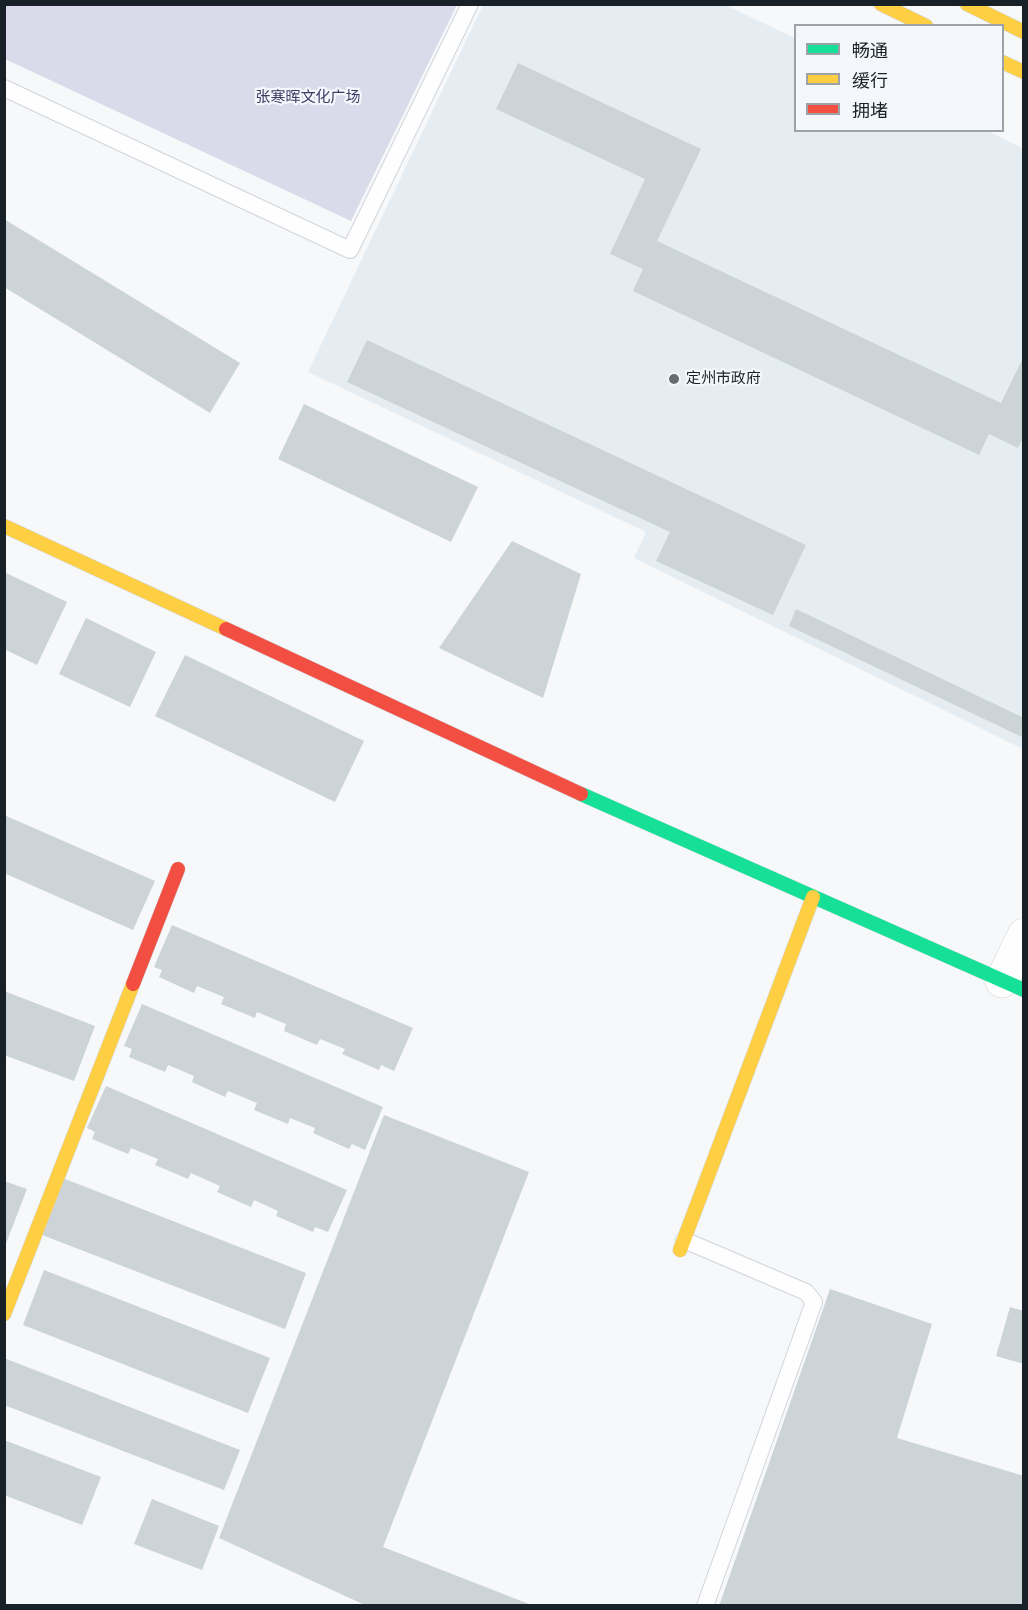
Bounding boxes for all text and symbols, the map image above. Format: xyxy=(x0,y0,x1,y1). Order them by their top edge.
legend xyxy=(794,24,1004,132)
text: 畅通 xyxy=(852,40,888,61)
text: 缓行 xyxy=(852,70,888,91)
park label: 张寒晖文化广场 xyxy=(256,89,360,107)
text: 拥堵 xyxy=(852,100,888,121)
place label: 定州市政府 xyxy=(686,370,761,388)
marker: 定州市政府 xyxy=(667,372,681,386)

